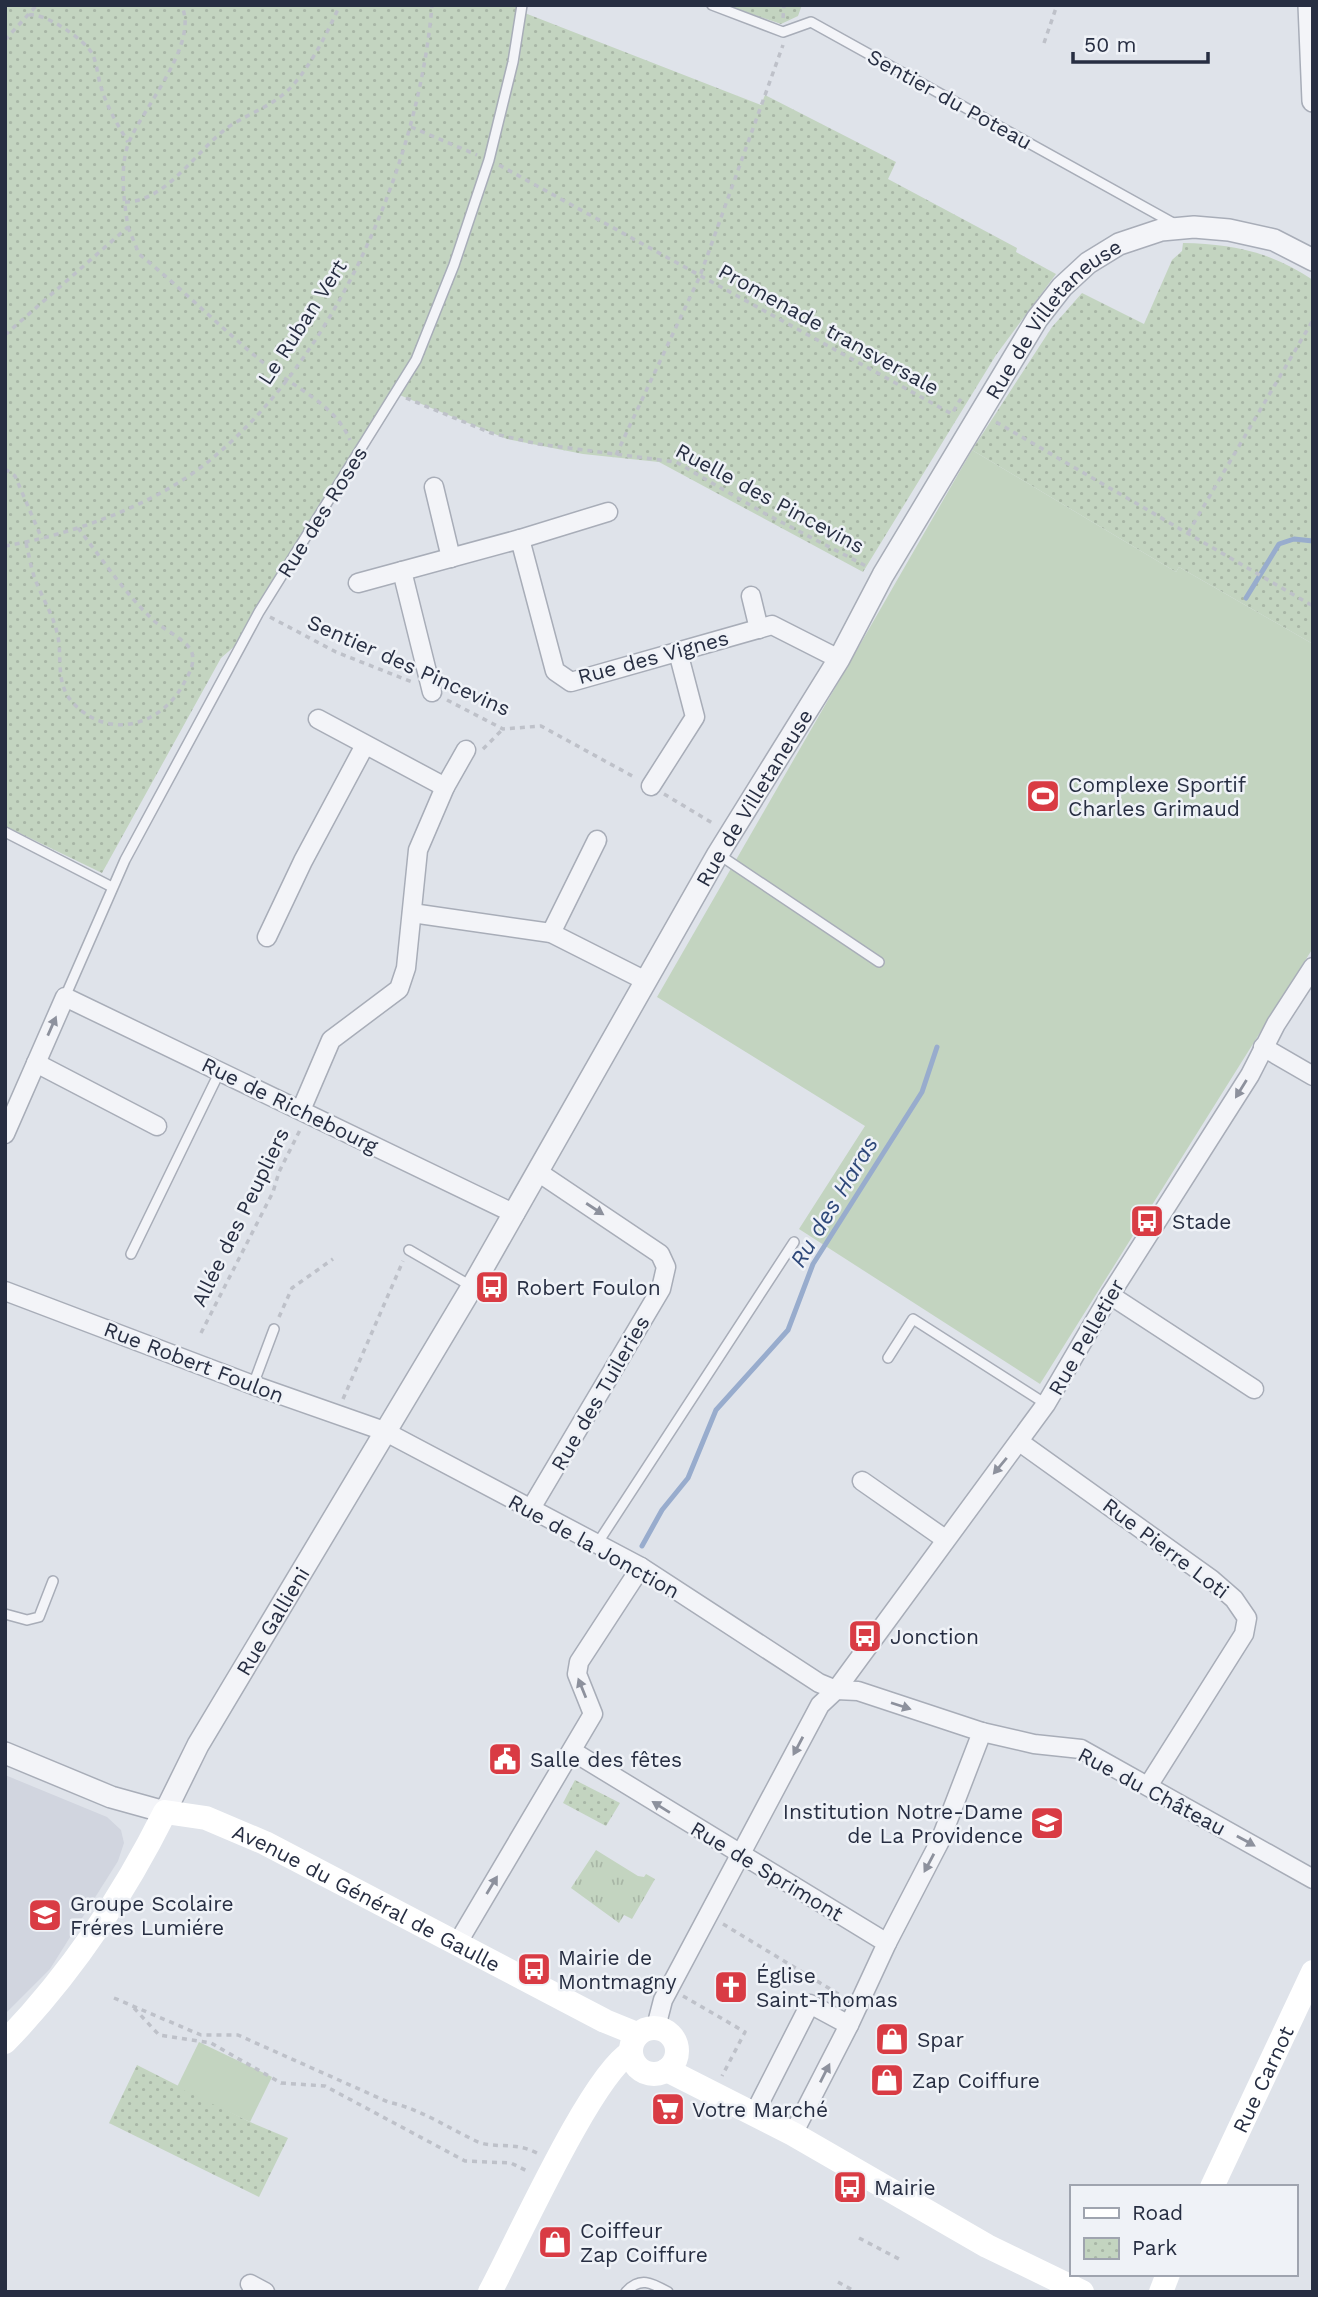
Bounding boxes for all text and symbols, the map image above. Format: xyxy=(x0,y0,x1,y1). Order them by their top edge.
scale bar xyxy=(1073,21,1208,65)
text: 50 m xyxy=(1084,32,1136,57)
street label: Sentier du Poteau xyxy=(863,43,1037,155)
street label: Rue de Villetaneuse xyxy=(979,233,1126,404)
street label: Le Ruban Vert xyxy=(252,255,352,389)
street label: Promenade transversale xyxy=(714,258,944,400)
street label: Ruelle des Pincevins xyxy=(671,438,869,558)
street label: Rue des Roses xyxy=(272,442,372,582)
street label: Sentier des Pincevins xyxy=(304,609,514,721)
street label: Rue des Vignes xyxy=(575,625,731,689)
street label: Rue de Villetaneuse xyxy=(690,704,818,891)
place label: Complexe Sportif Charles Grimaud xyxy=(1068,772,1246,821)
sports icon: Complexe Sportif Charles Grimaud xyxy=(1024,777,1062,815)
one-way arrow xyxy=(47,1016,58,1037)
street label: Rue de Richebourg xyxy=(198,1052,383,1159)
one-way arrow xyxy=(1235,1079,1248,1099)
street label: Allée des Peupliers xyxy=(186,1124,294,1310)
water label: Ru des Haras xyxy=(784,1132,884,1272)
one-way arrow xyxy=(586,1202,605,1215)
bus stop icon: Stade xyxy=(1128,1202,1166,1240)
place label: Stade xyxy=(1172,1209,1231,1234)
bus stop icon: Robert Foulon xyxy=(473,1268,511,1306)
street label: Rue Pelletier xyxy=(1043,1274,1130,1400)
place label: Robert Foulon xyxy=(516,1275,661,1300)
street label: Rue des Tuileries xyxy=(546,1311,654,1475)
street label: Rue Robert Foulon xyxy=(101,1316,287,1408)
one-way arrow xyxy=(993,1457,1008,1474)
street label: Rue de la Jonction xyxy=(504,1489,684,1603)
street label: Rue Pierre Loti xyxy=(1098,1492,1234,1604)
street label: Rue Gallieni xyxy=(230,1562,314,1680)
bus stop icon: Jonction xyxy=(846,1617,884,1655)
place label: Jonction xyxy=(890,1624,979,1649)
one-way arrow xyxy=(577,1677,588,1698)
one-way arrow xyxy=(891,1701,912,1712)
one-way arrow xyxy=(792,1736,804,1756)
public building icon: Salle des fêtes xyxy=(486,1740,524,1778)
street label: Rue du Château xyxy=(1074,1741,1230,1841)
place label: Salle des fêtes xyxy=(530,1747,682,1772)
place label: Institution Notre-Dame de La Providence xyxy=(783,1799,1023,1848)
one-way arrow xyxy=(651,1800,671,1813)
school or university icon: Institution Notre-Dame de La Providence xyxy=(1028,1804,1066,1842)
street label: Rue de Sprimont xyxy=(686,1816,848,1926)
street label: Avenue du Général de Gaulle xyxy=(229,1818,505,1977)
one-way arrow xyxy=(1236,1835,1256,1847)
one-way arrow xyxy=(923,1853,935,1873)
one-way arrow xyxy=(486,1876,499,1895)
place label: Groupe Scolaire Fréres Lumiére xyxy=(70,1891,234,1940)
school or university icon: Groupe Scolaire Fréres Lumiére xyxy=(26,1896,64,1934)
place label: Mairie de Montmagny xyxy=(558,1945,677,1994)
bus stop icon: Mairie de Montmagny xyxy=(515,1950,553,1988)
place label: Église Saint-Thomas xyxy=(756,1963,898,2012)
church icon: Église Saint-Thomas xyxy=(712,1968,750,2006)
shop icon: Spar xyxy=(873,2020,911,2058)
street label: Rue Carnot xyxy=(1227,2022,1298,2137)
place label: Spar xyxy=(917,2027,964,2052)
shop icon: Zap Coiffure xyxy=(868,2061,906,2099)
one-way arrow xyxy=(819,2063,830,2083)
place label: Zap Coiffure xyxy=(912,2068,1040,2093)
supermarket icon: Votre Marché xyxy=(649,2090,687,2128)
place label: Votre Marché xyxy=(692,2097,828,2122)
bus stop icon: Mairie xyxy=(831,2168,869,2206)
place label: Mairie xyxy=(874,2175,936,2200)
legend xyxy=(1070,2185,1297,2276)
text: Road xyxy=(1132,2200,1183,2225)
place label: Coiffeur Zap Coiffure xyxy=(580,2218,708,2267)
shop icon: Coiffeur Zap Coiffure xyxy=(536,2223,574,2261)
text: Park xyxy=(1132,2235,1177,2260)

